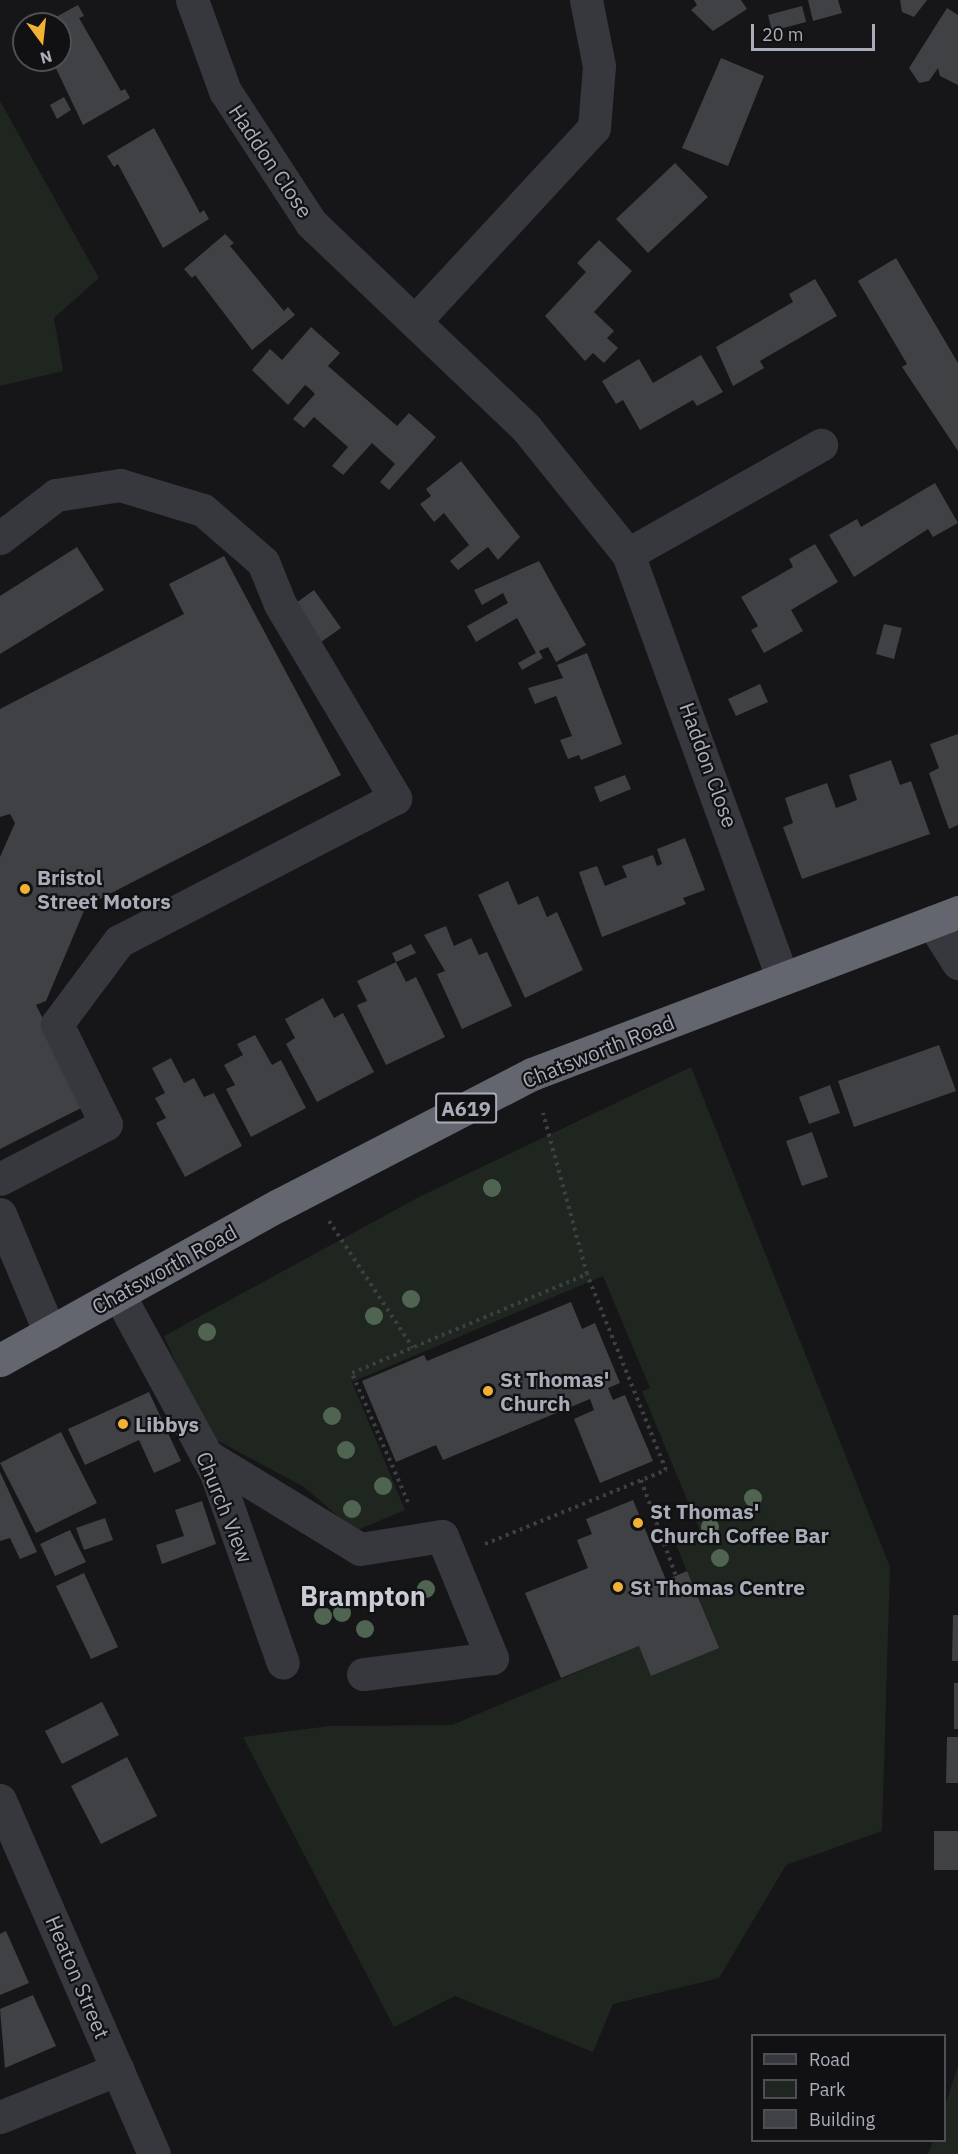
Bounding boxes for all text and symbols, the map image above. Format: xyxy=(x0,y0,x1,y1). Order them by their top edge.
north arrow xyxy=(12,12,72,72)
scale bar xyxy=(754,12,878,50)
text: 20 m xyxy=(762,23,804,46)
text: N xyxy=(38,46,54,69)
street label: Haddon Close xyxy=(224,100,318,222)
street label: Haddon Close xyxy=(675,699,743,831)
place label: Bristol Street Motors xyxy=(37,864,171,914)
marker: Bristol Street Motors xyxy=(18,882,32,896)
street label: Chatsworth Road xyxy=(518,1009,678,1093)
road number: A619 xyxy=(434,1091,498,1125)
street label: Chatsworth Road xyxy=(87,1219,241,1319)
place label: St Thomas' Church xyxy=(500,1366,609,1416)
marker: St Thomas' Church xyxy=(481,1384,495,1398)
place label: Libbys xyxy=(135,1411,199,1437)
marker: Libbys xyxy=(116,1417,130,1431)
street label: Church View xyxy=(191,1448,259,1566)
place label: St Thomas' Church Coffee Bar xyxy=(650,1498,829,1548)
marker: St Thomas' Church Coffee Bar xyxy=(631,1516,645,1530)
place label: St Thomas Centre xyxy=(630,1574,805,1600)
district label: Brampton xyxy=(300,1580,426,1612)
marker: St Thomas Centre xyxy=(611,1580,625,1594)
street label: Heaton Street xyxy=(41,1912,115,2042)
legend xyxy=(751,2034,946,2142)
text: Road xyxy=(809,2048,850,2071)
text: Park xyxy=(809,2078,845,2101)
text: Building xyxy=(809,2108,875,2131)

